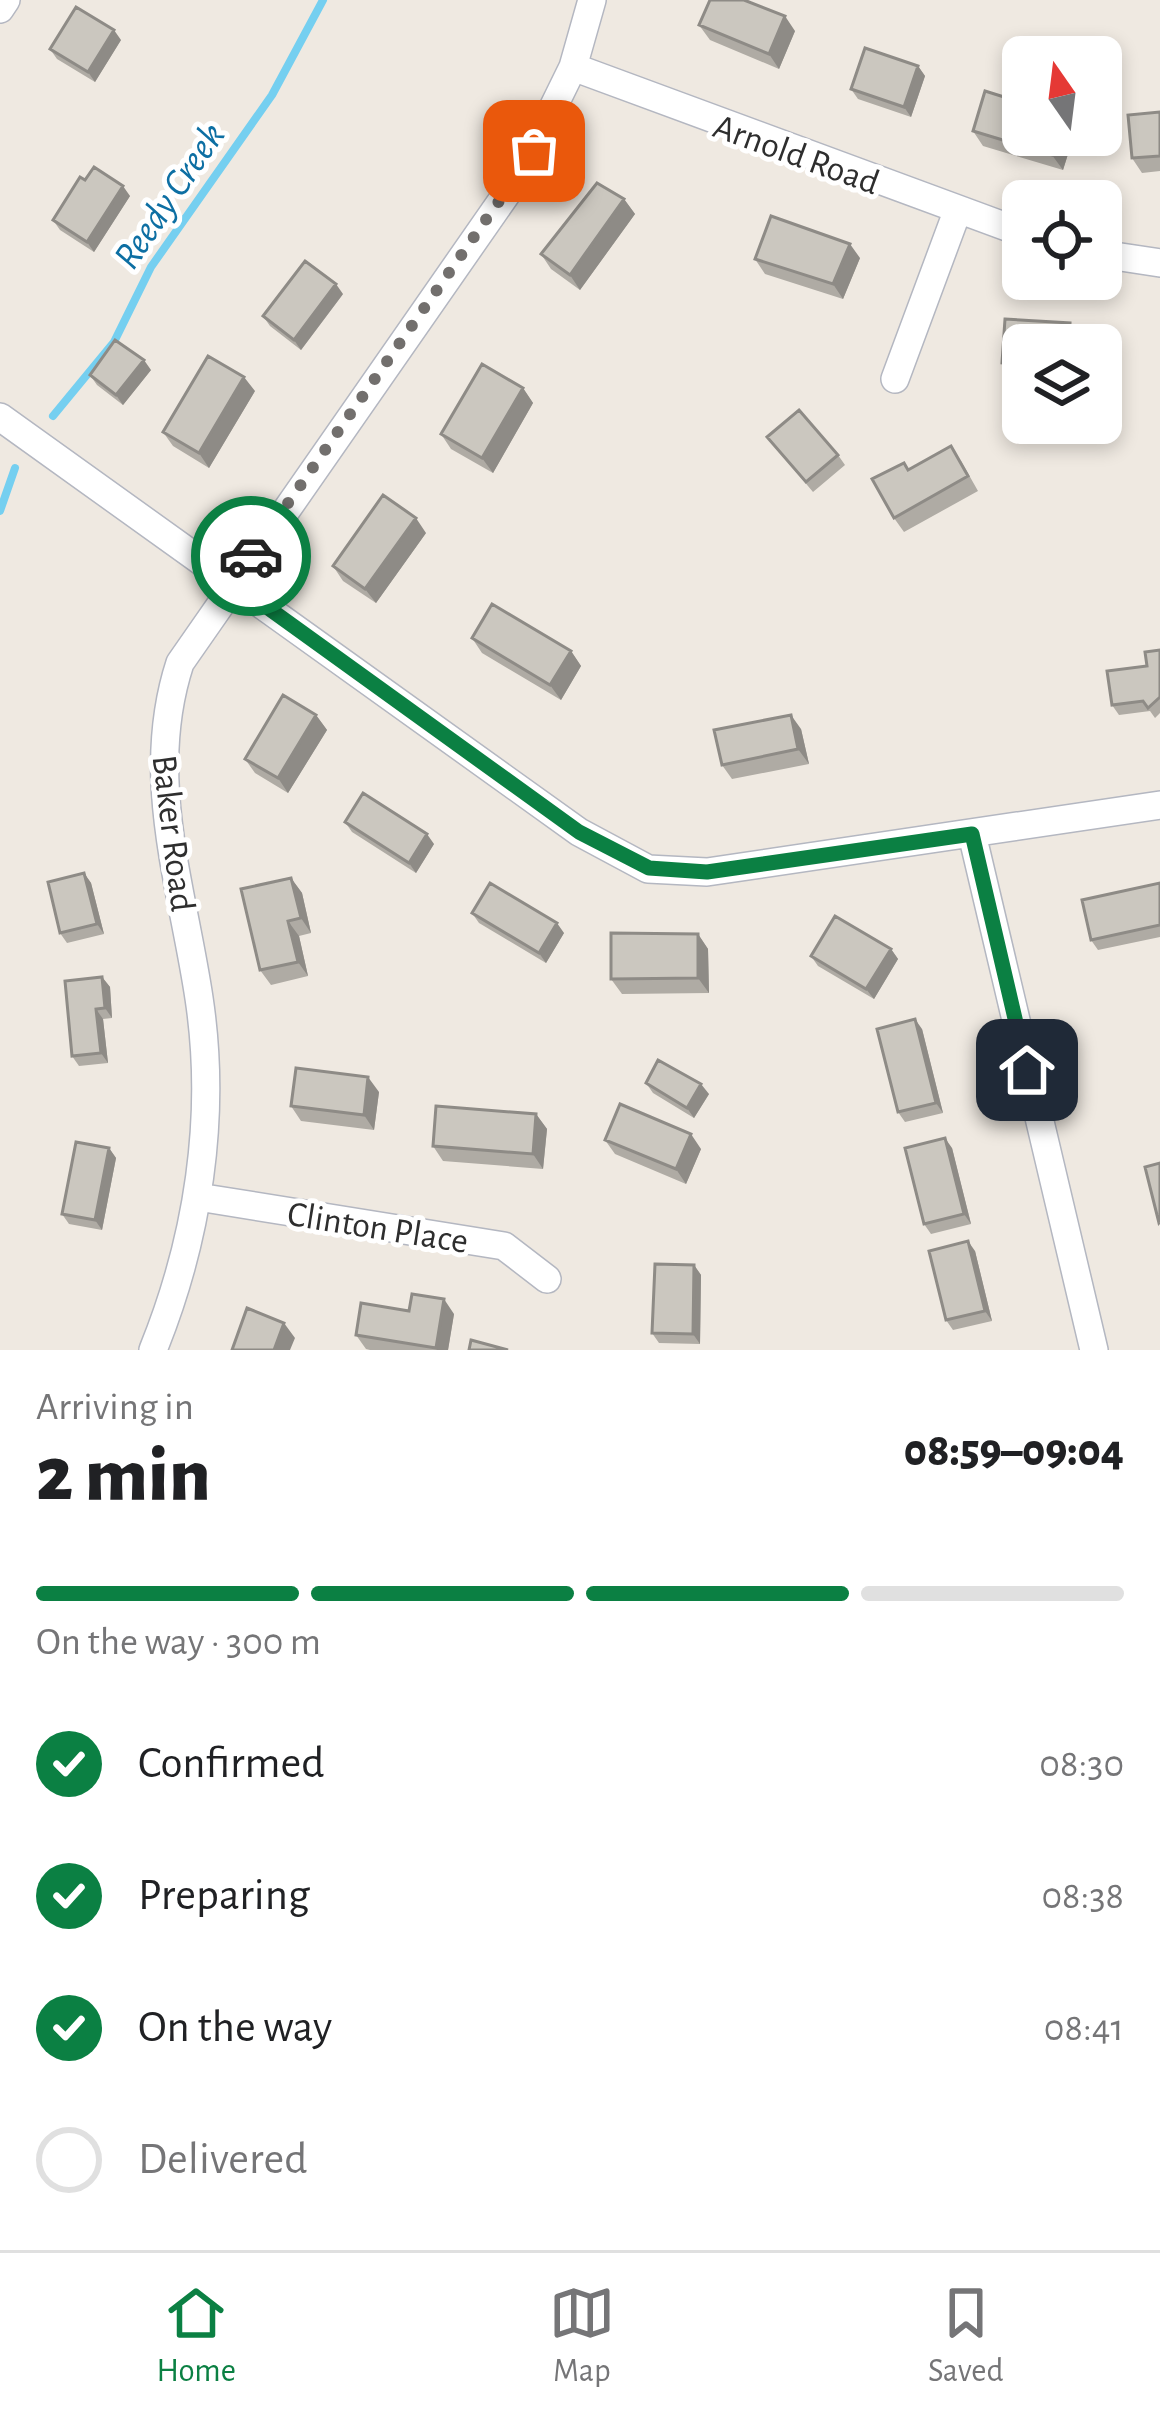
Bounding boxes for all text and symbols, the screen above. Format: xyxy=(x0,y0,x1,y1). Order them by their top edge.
north arrow xyxy=(1002,36,1122,156)
map controls xyxy=(1002,36,1122,444)
pin xyxy=(483,100,585,202)
street label: Arnold Road xyxy=(709,108,884,201)
water label: Reedy Creek xyxy=(107,116,233,276)
icon: bag xyxy=(501,118,567,184)
button: locate xyxy=(1002,180,1122,300)
button: layers xyxy=(1002,324,1122,444)
courier xyxy=(191,496,311,616)
icon: car xyxy=(218,523,284,589)
street label: Baker Road xyxy=(146,753,200,914)
pin xyxy=(976,1019,1078,1121)
icon: home xyxy=(994,1037,1060,1103)
street label: Clinton Place xyxy=(285,1196,471,1260)
text: Arriving in xyxy=(36,1388,194,1427)
text: 08:59–09:04 xyxy=(904,1429,1124,1474)
text: 2 min xyxy=(36,1437,211,1515)
text: On the way · 300 m xyxy=(36,1623,321,1662)
icon: check xyxy=(36,1731,102,1797)
text: Confirmed xyxy=(138,1741,324,1786)
text: 08:30 xyxy=(1039,1745,1124,1784)
icon: check xyxy=(36,1863,102,1929)
text: Preparing xyxy=(138,1873,310,1918)
text: 08:38 xyxy=(1041,1877,1124,1916)
icon: check xyxy=(36,1995,102,2061)
text: On the way xyxy=(138,2005,332,2050)
text: 08:41 xyxy=(1044,2009,1124,2048)
text: Delivered xyxy=(138,2137,307,2182)
tab: Home xyxy=(157,2280,236,2392)
tab: Map xyxy=(549,2280,615,2392)
tab: Saved xyxy=(928,2280,1003,2392)

